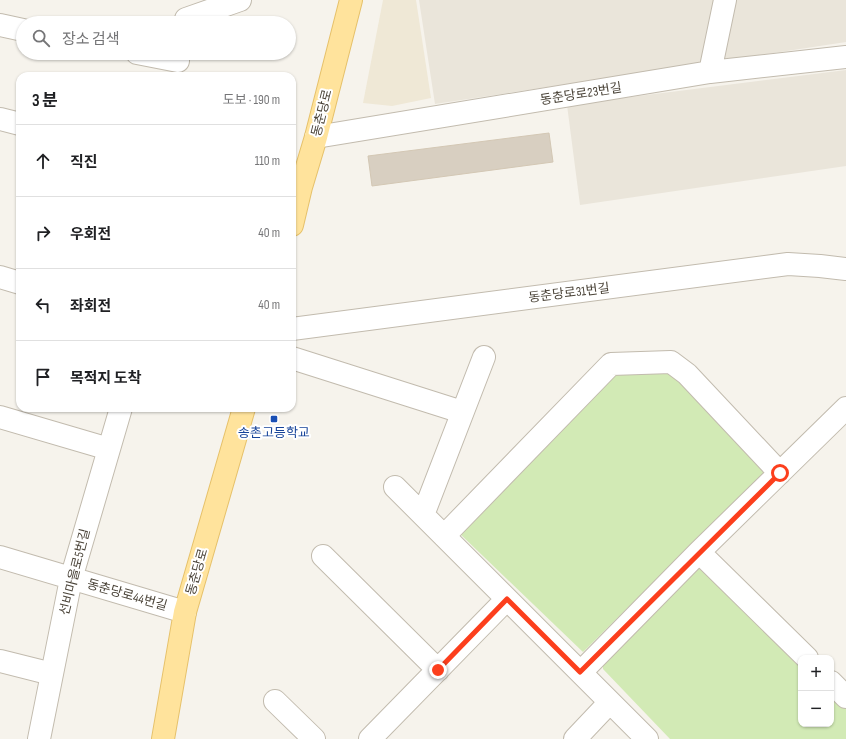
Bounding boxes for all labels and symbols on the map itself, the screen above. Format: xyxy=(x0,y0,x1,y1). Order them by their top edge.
street label: 동춘당로23번길 xyxy=(539,80,623,108)
street label: 동춘당로 xyxy=(308,88,336,138)
street label: 동춘당로31번길 xyxy=(527,280,611,306)
marker: 송촌고등학교 xyxy=(269,414,279,424)
place label: 송촌고등학교 xyxy=(238,425,310,441)
route start xyxy=(771,464,789,482)
street label: 선비마을로5번길 xyxy=(56,527,94,617)
street label: 동춘당로 xyxy=(183,547,211,597)
street label: 동춘당로44번길 xyxy=(85,576,169,614)
route end xyxy=(429,661,447,679)

